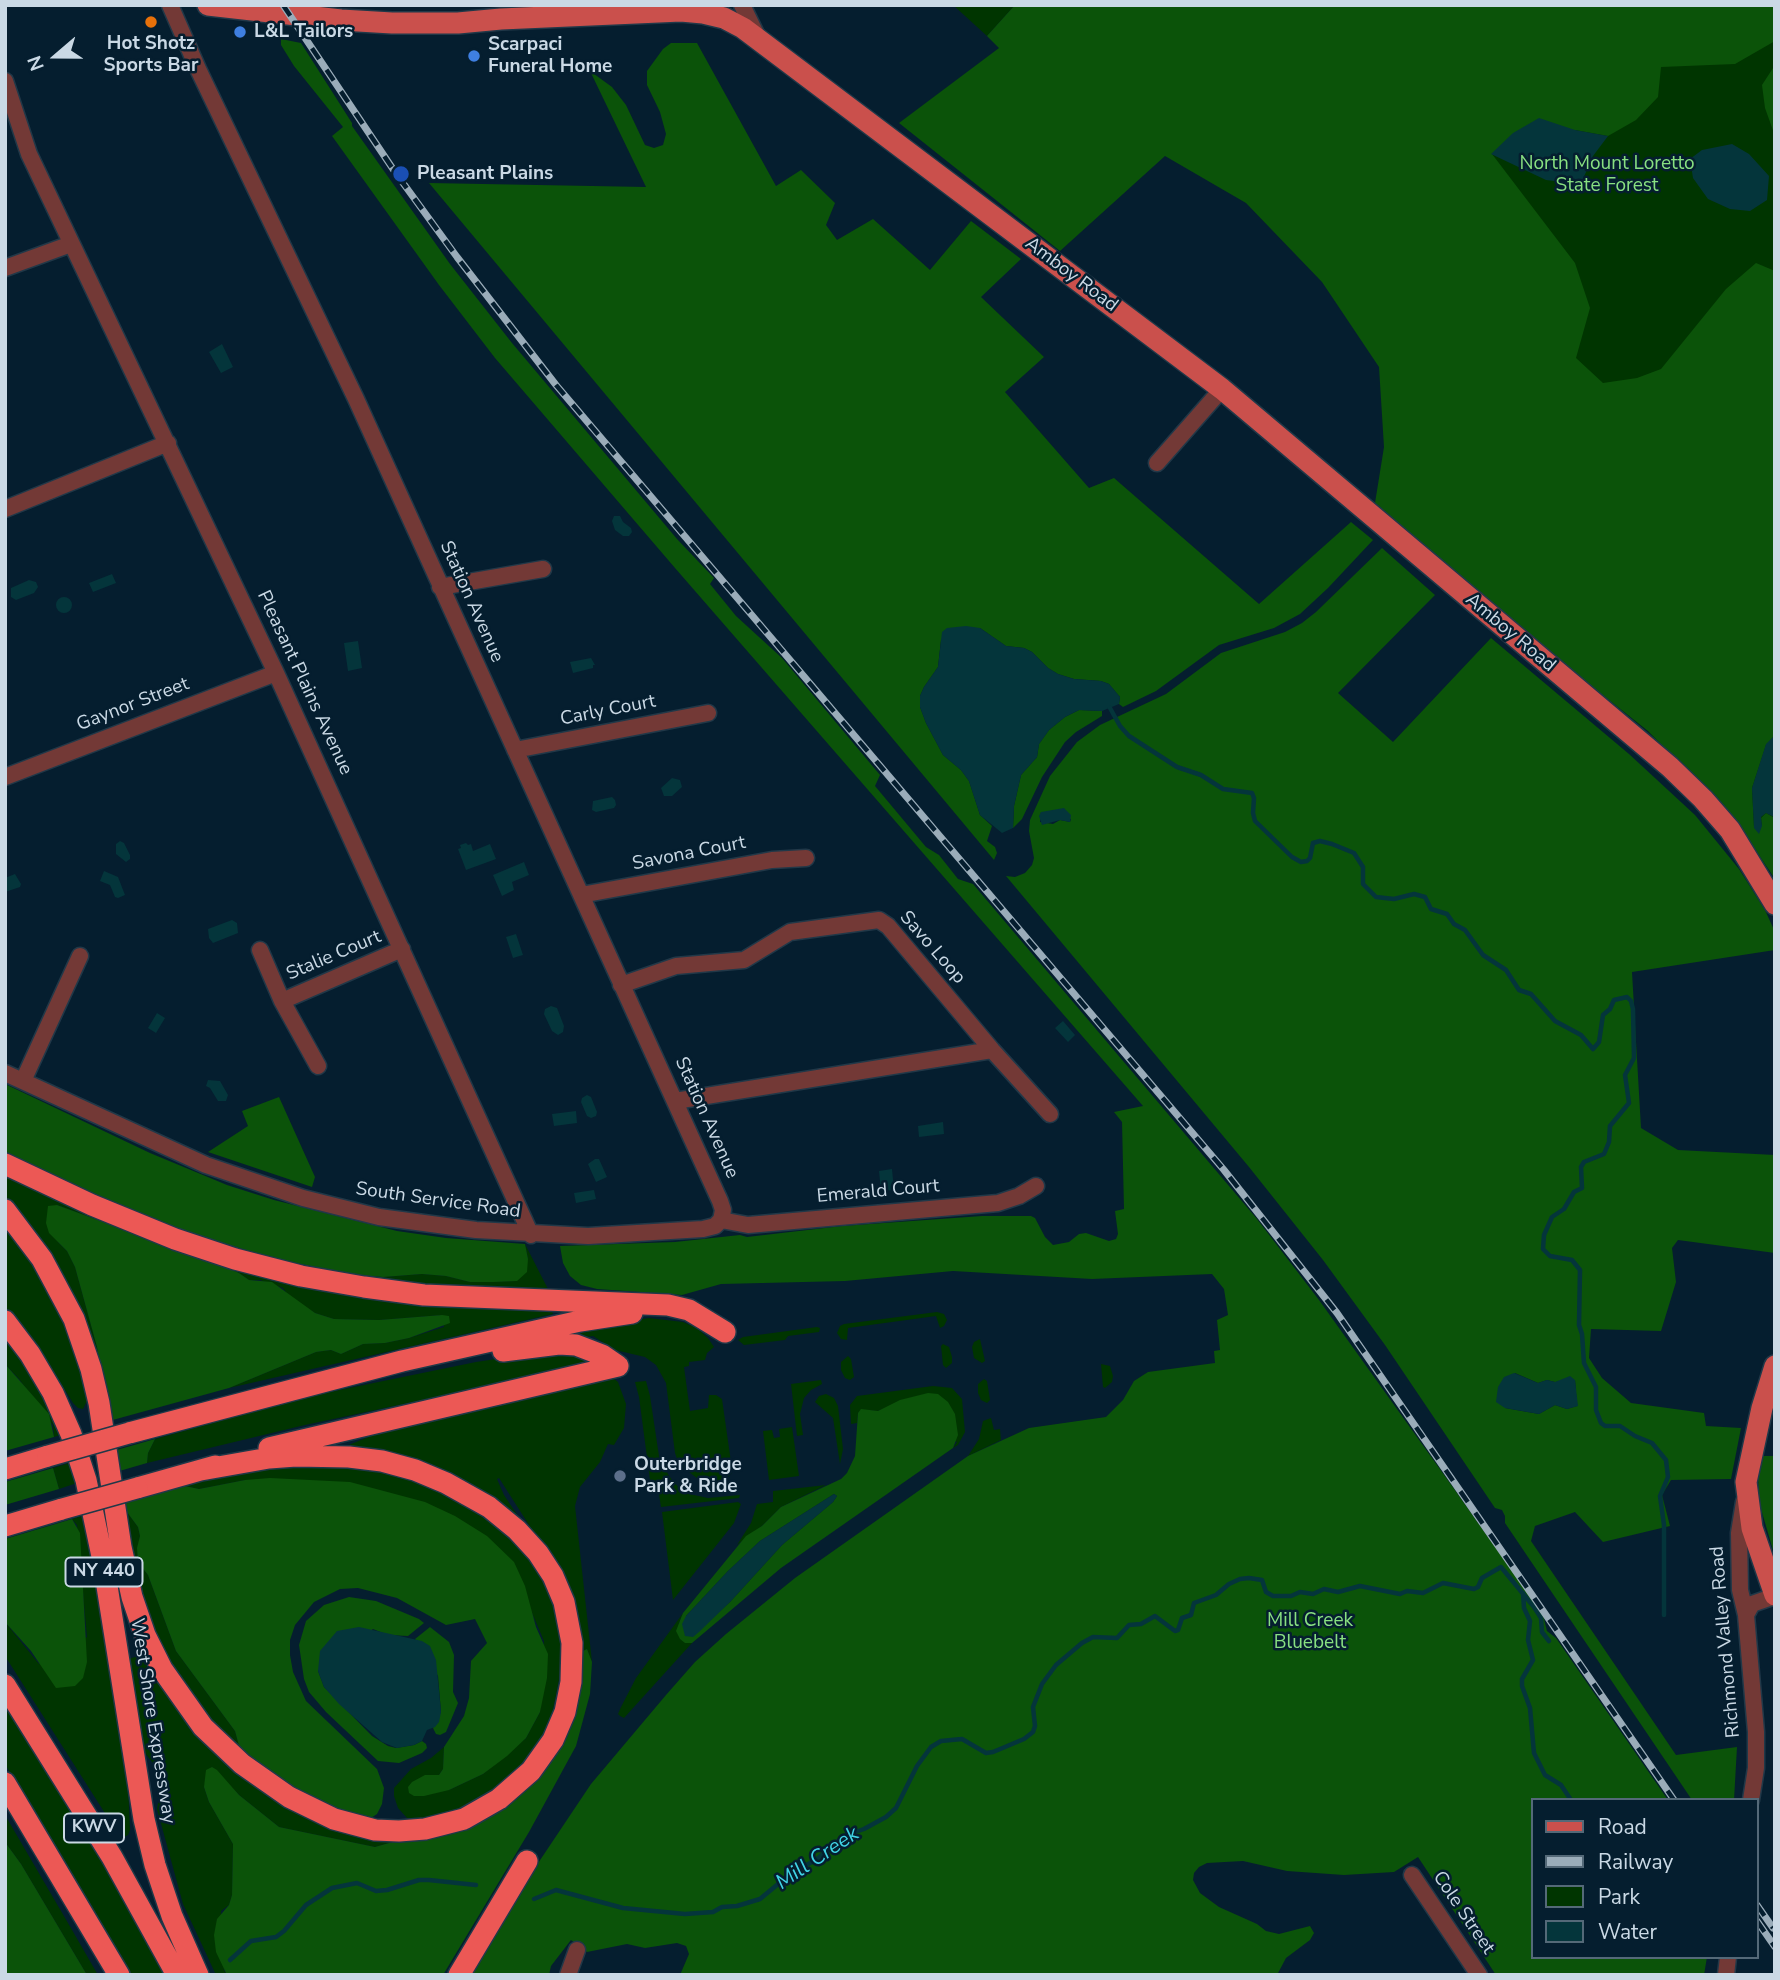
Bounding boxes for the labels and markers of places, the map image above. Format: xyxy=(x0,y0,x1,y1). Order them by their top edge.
marker: Hot Shotz Sports Bar xyxy=(143,14,159,30)
place label: L&L Tailors xyxy=(254,21,353,43)
marker: L&L Tailors xyxy=(232,24,248,40)
place label: Hot Shotz Sports Bar xyxy=(104,33,198,77)
place label: Scarpaci Funeral Home xyxy=(488,34,612,78)
marker: Scarpaci Funeral Home xyxy=(466,48,482,64)
place label: Pleasant Plains xyxy=(417,163,553,185)
marker: Pleasant Plains xyxy=(391,164,411,184)
place label: Outerbridge Park & Ride xyxy=(634,1454,742,1498)
marker: Outerbridge Park & Ride xyxy=(612,1468,628,1484)

